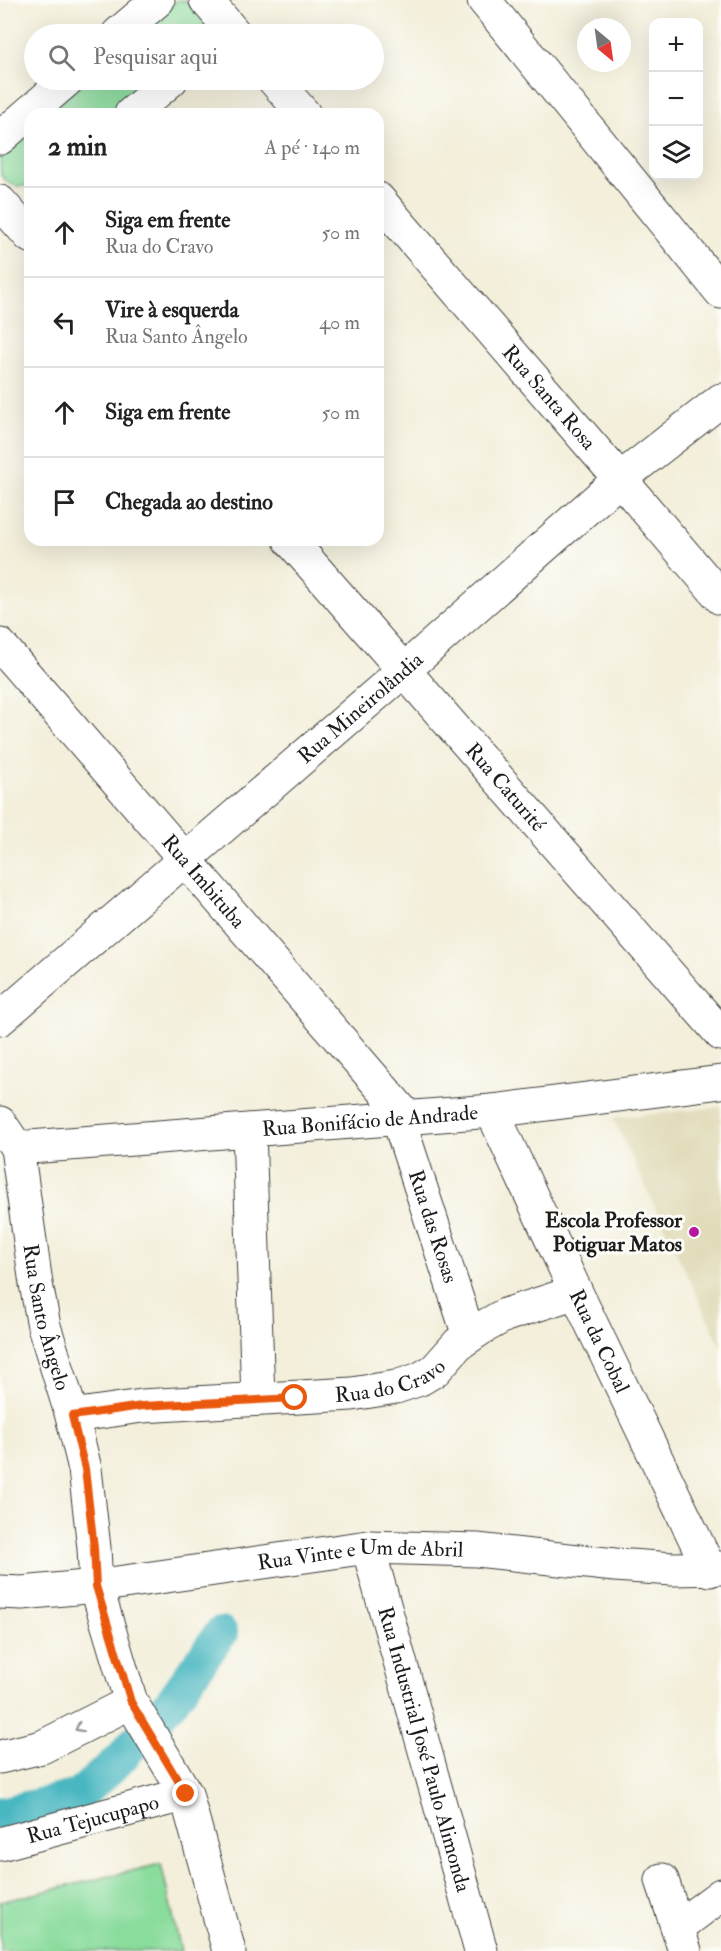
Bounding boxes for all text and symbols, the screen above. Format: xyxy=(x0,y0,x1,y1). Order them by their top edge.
north arrow xyxy=(577,18,631,72)
map controls xyxy=(649,18,703,180)
button: + xyxy=(649,18,703,72)
search box xyxy=(24,24,384,90)
icon: search xyxy=(45,41,78,74)
text: Pesquisar aqui xyxy=(93,43,218,71)
button: − xyxy=(649,72,703,126)
button: layers xyxy=(649,126,703,180)
text: 2 min xyxy=(48,131,107,163)
text: A pé · 140 m xyxy=(264,135,360,160)
text: Siga em frente xyxy=(105,206,230,234)
icon: ahead xyxy=(48,216,81,249)
text: 50 m xyxy=(321,220,360,245)
text: Rua do Cravo xyxy=(105,234,214,259)
text: Vire à esquerda xyxy=(105,296,239,324)
icon: left xyxy=(48,306,81,339)
text: 40 m xyxy=(319,310,360,335)
text: Rua Santo Ângelo xyxy=(105,324,248,349)
street label: Rua Santa Rosa xyxy=(496,339,602,456)
icon: ahead xyxy=(48,396,81,429)
text: Siga em frente xyxy=(105,398,230,426)
text: 50 m xyxy=(321,400,360,425)
icon: arrive xyxy=(48,486,81,519)
text: Chegada ao destino xyxy=(105,488,273,516)
street label: Rua Mineirolândia xyxy=(292,646,429,769)
street label: Rua Caturité xyxy=(460,737,552,837)
street label: Rua Imbituba xyxy=(156,829,252,934)
street label: Rua Bonifácio de Andrade xyxy=(261,1099,479,1142)
street label: Rua das Rosas xyxy=(402,1166,464,1286)
place label: Escola Professor Potiguar Matos xyxy=(545,1207,683,1258)
marker: Escola Professor Potiguar Matos xyxy=(687,1225,701,1239)
street label: Rua Santo Ângelo xyxy=(17,1242,77,1394)
street label: Rua da Cobal xyxy=(563,1285,636,1398)
street label: Rua do Cravo xyxy=(334,1354,451,1408)
route start xyxy=(281,1384,307,1410)
street label: Rua Vinte e Um de Abril xyxy=(256,1533,464,1576)
street label: Rua Industrial José Paulo Alimonda xyxy=(372,1603,477,1895)
one-way arrow xyxy=(74,1721,85,1732)
route end xyxy=(172,1780,198,1806)
street label: Rua Tejucupapo xyxy=(24,1788,162,1850)

